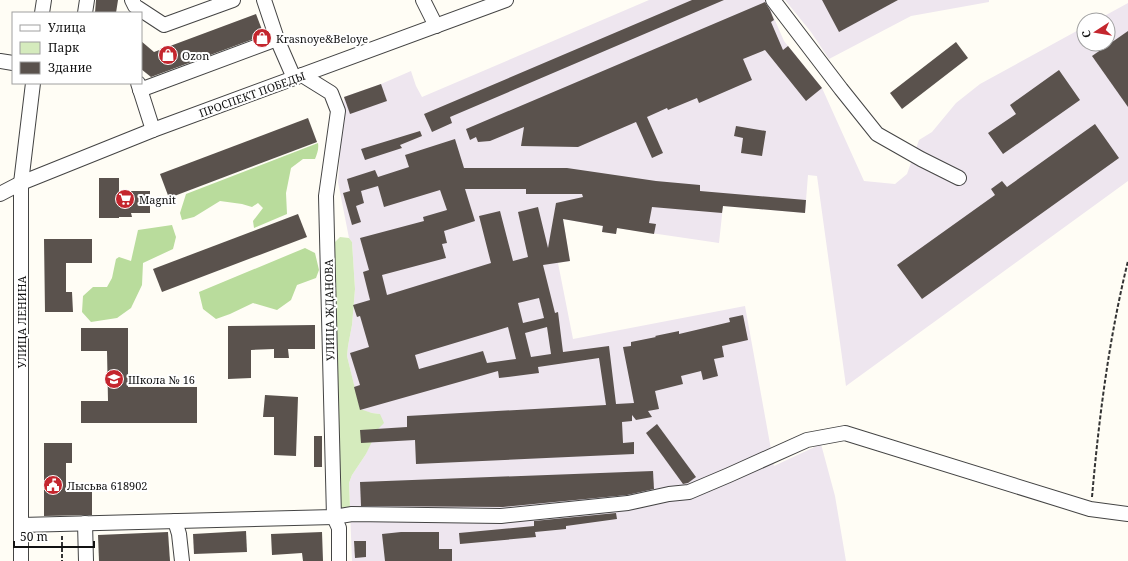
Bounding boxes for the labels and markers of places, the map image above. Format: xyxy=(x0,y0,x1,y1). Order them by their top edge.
shop icon: Krasnoye&Beloye xyxy=(251,27,273,49)
place label: Krasnoye&Beloye xyxy=(276,31,368,46)
shop icon: Ozon xyxy=(157,44,179,66)
place label: Ozon xyxy=(182,48,209,63)
supermarket icon: Magnit xyxy=(114,188,136,210)
place label: Magnit xyxy=(139,192,176,207)
school or university icon: Школа № 16 xyxy=(103,368,125,390)
place label: Школа № 16 xyxy=(128,372,195,387)
public building icon: Лысьва 618902 xyxy=(42,474,64,496)
place label: Лысьва 618902 xyxy=(67,478,148,493)

